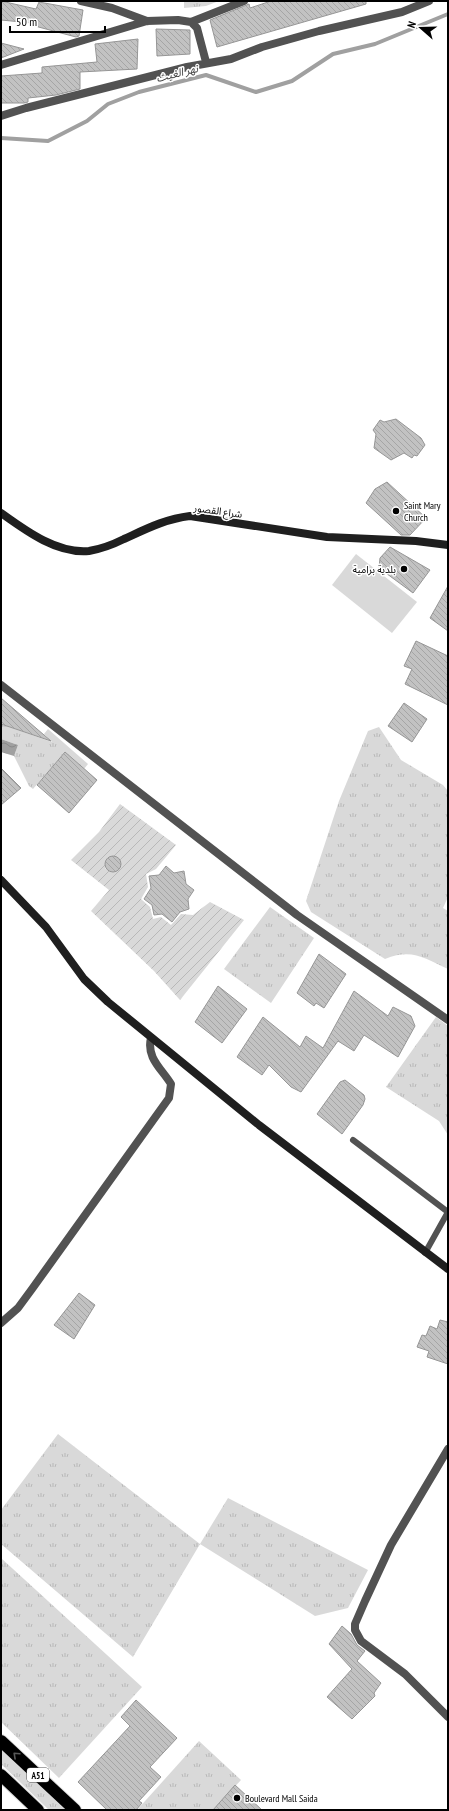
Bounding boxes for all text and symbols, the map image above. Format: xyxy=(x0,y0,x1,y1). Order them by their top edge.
scale bar xyxy=(10,8,105,34)
north arrow xyxy=(401,8,441,48)
text: 50 m xyxy=(16,14,37,29)
text: N xyxy=(404,19,419,30)
water label: نهر الغيث xyxy=(155,61,201,85)
place label: Saint Mary Church xyxy=(404,499,441,524)
street label: شراع القصور xyxy=(192,501,243,522)
marker: Saint Mary Church xyxy=(391,506,401,516)
place label: بلدية برامية xyxy=(352,563,396,576)
marker: بلدية برامية xyxy=(399,564,409,574)
one-way arrow xyxy=(13,1752,21,1760)
road number: A51 xyxy=(27,1768,49,1782)
place label: Boulevard Mall Saida xyxy=(245,1792,318,1805)
marker: Boulevard Mall Saida xyxy=(232,1793,242,1803)

